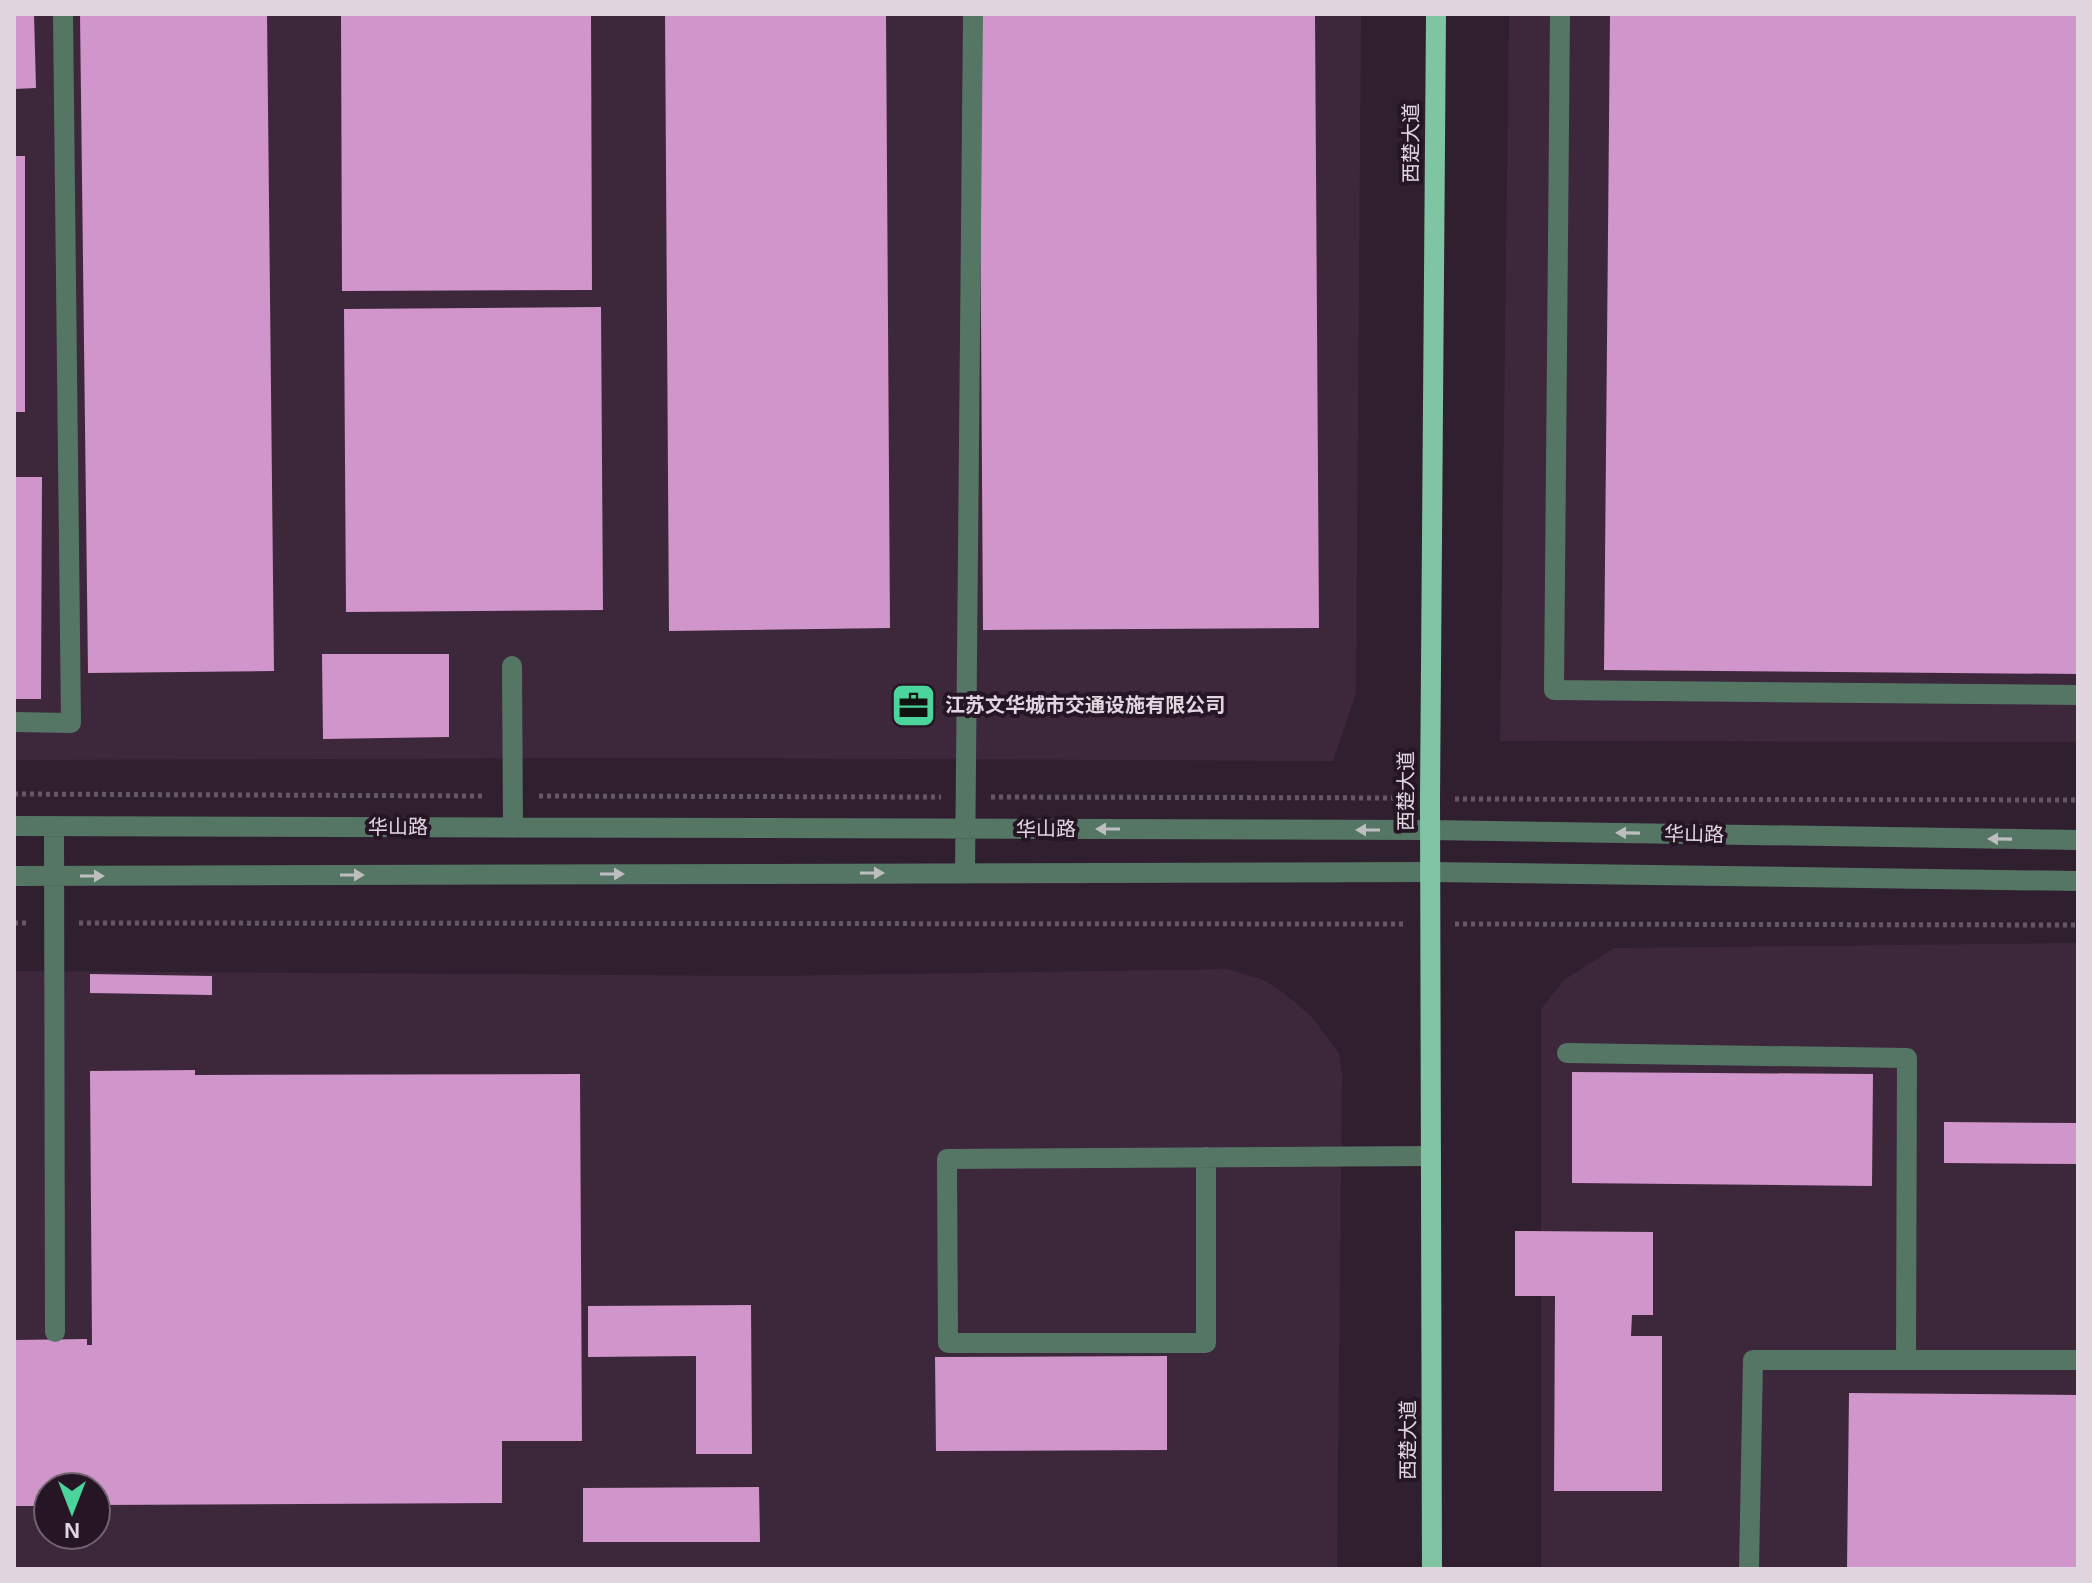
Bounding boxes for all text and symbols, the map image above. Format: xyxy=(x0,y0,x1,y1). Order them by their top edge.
street label: 西楚大道 xyxy=(1400,103,1422,183)
office icon: 江苏文华城市交通设施有限公司 xyxy=(890,681,938,729)
place label: 江苏文华城市交通设施有限公司 xyxy=(945,694,1225,716)
street label: 西楚大道 xyxy=(1395,751,1417,831)
street label: 华山路 xyxy=(368,816,428,838)
street label: 华山路 xyxy=(1016,818,1076,840)
street label: 华山路 xyxy=(1664,822,1724,846)
one-way arrow xyxy=(1095,823,1120,835)
one-way arrow xyxy=(1355,824,1380,836)
one-way arrow xyxy=(1615,827,1640,839)
one-way arrow xyxy=(1987,832,2012,845)
one-way arrow xyxy=(860,867,885,879)
one-way arrow xyxy=(600,868,625,880)
one-way arrow xyxy=(340,869,365,881)
one-way arrow xyxy=(80,870,105,882)
street label: 西楚大道 xyxy=(1397,1400,1419,1480)
north arrow xyxy=(32,1471,112,1551)
text: N xyxy=(64,1518,80,1543)

